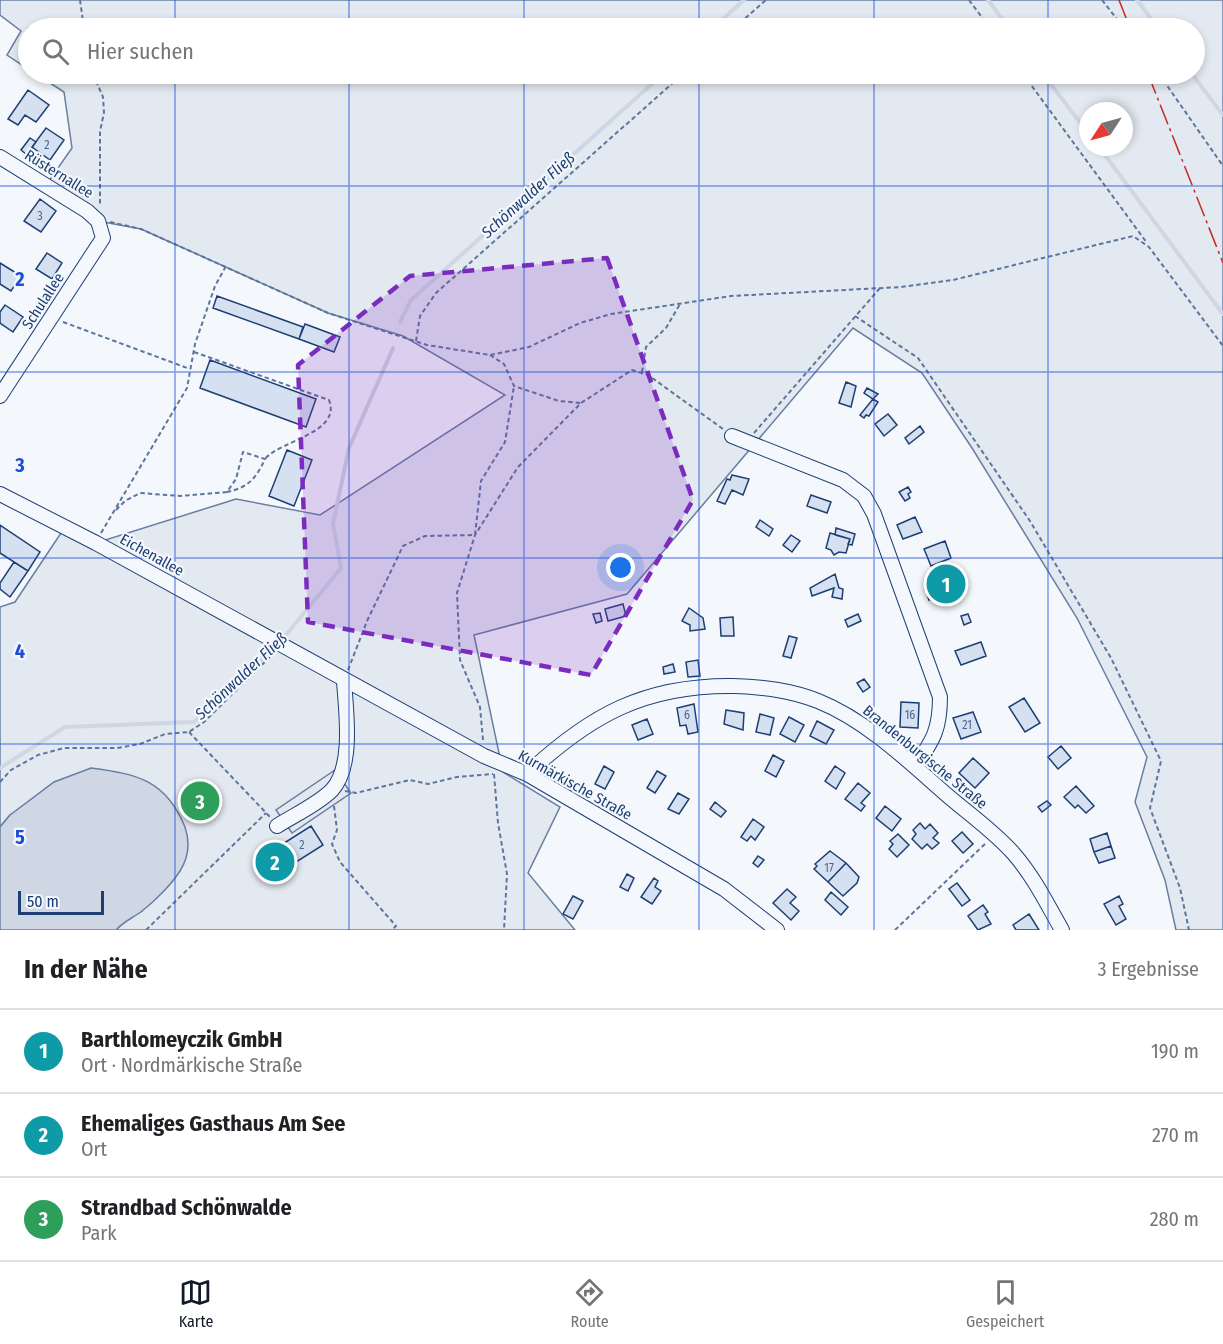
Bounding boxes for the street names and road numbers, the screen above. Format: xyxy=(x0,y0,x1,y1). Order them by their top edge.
street label: Rüsternallee xyxy=(21,146,97,202)
street label: Schulallee xyxy=(18,270,68,332)
street label: Eichenallee xyxy=(117,530,187,580)
street label: Brandenburgische Straße xyxy=(859,701,991,813)
street label: Kurmärkische Straße xyxy=(515,746,635,824)

